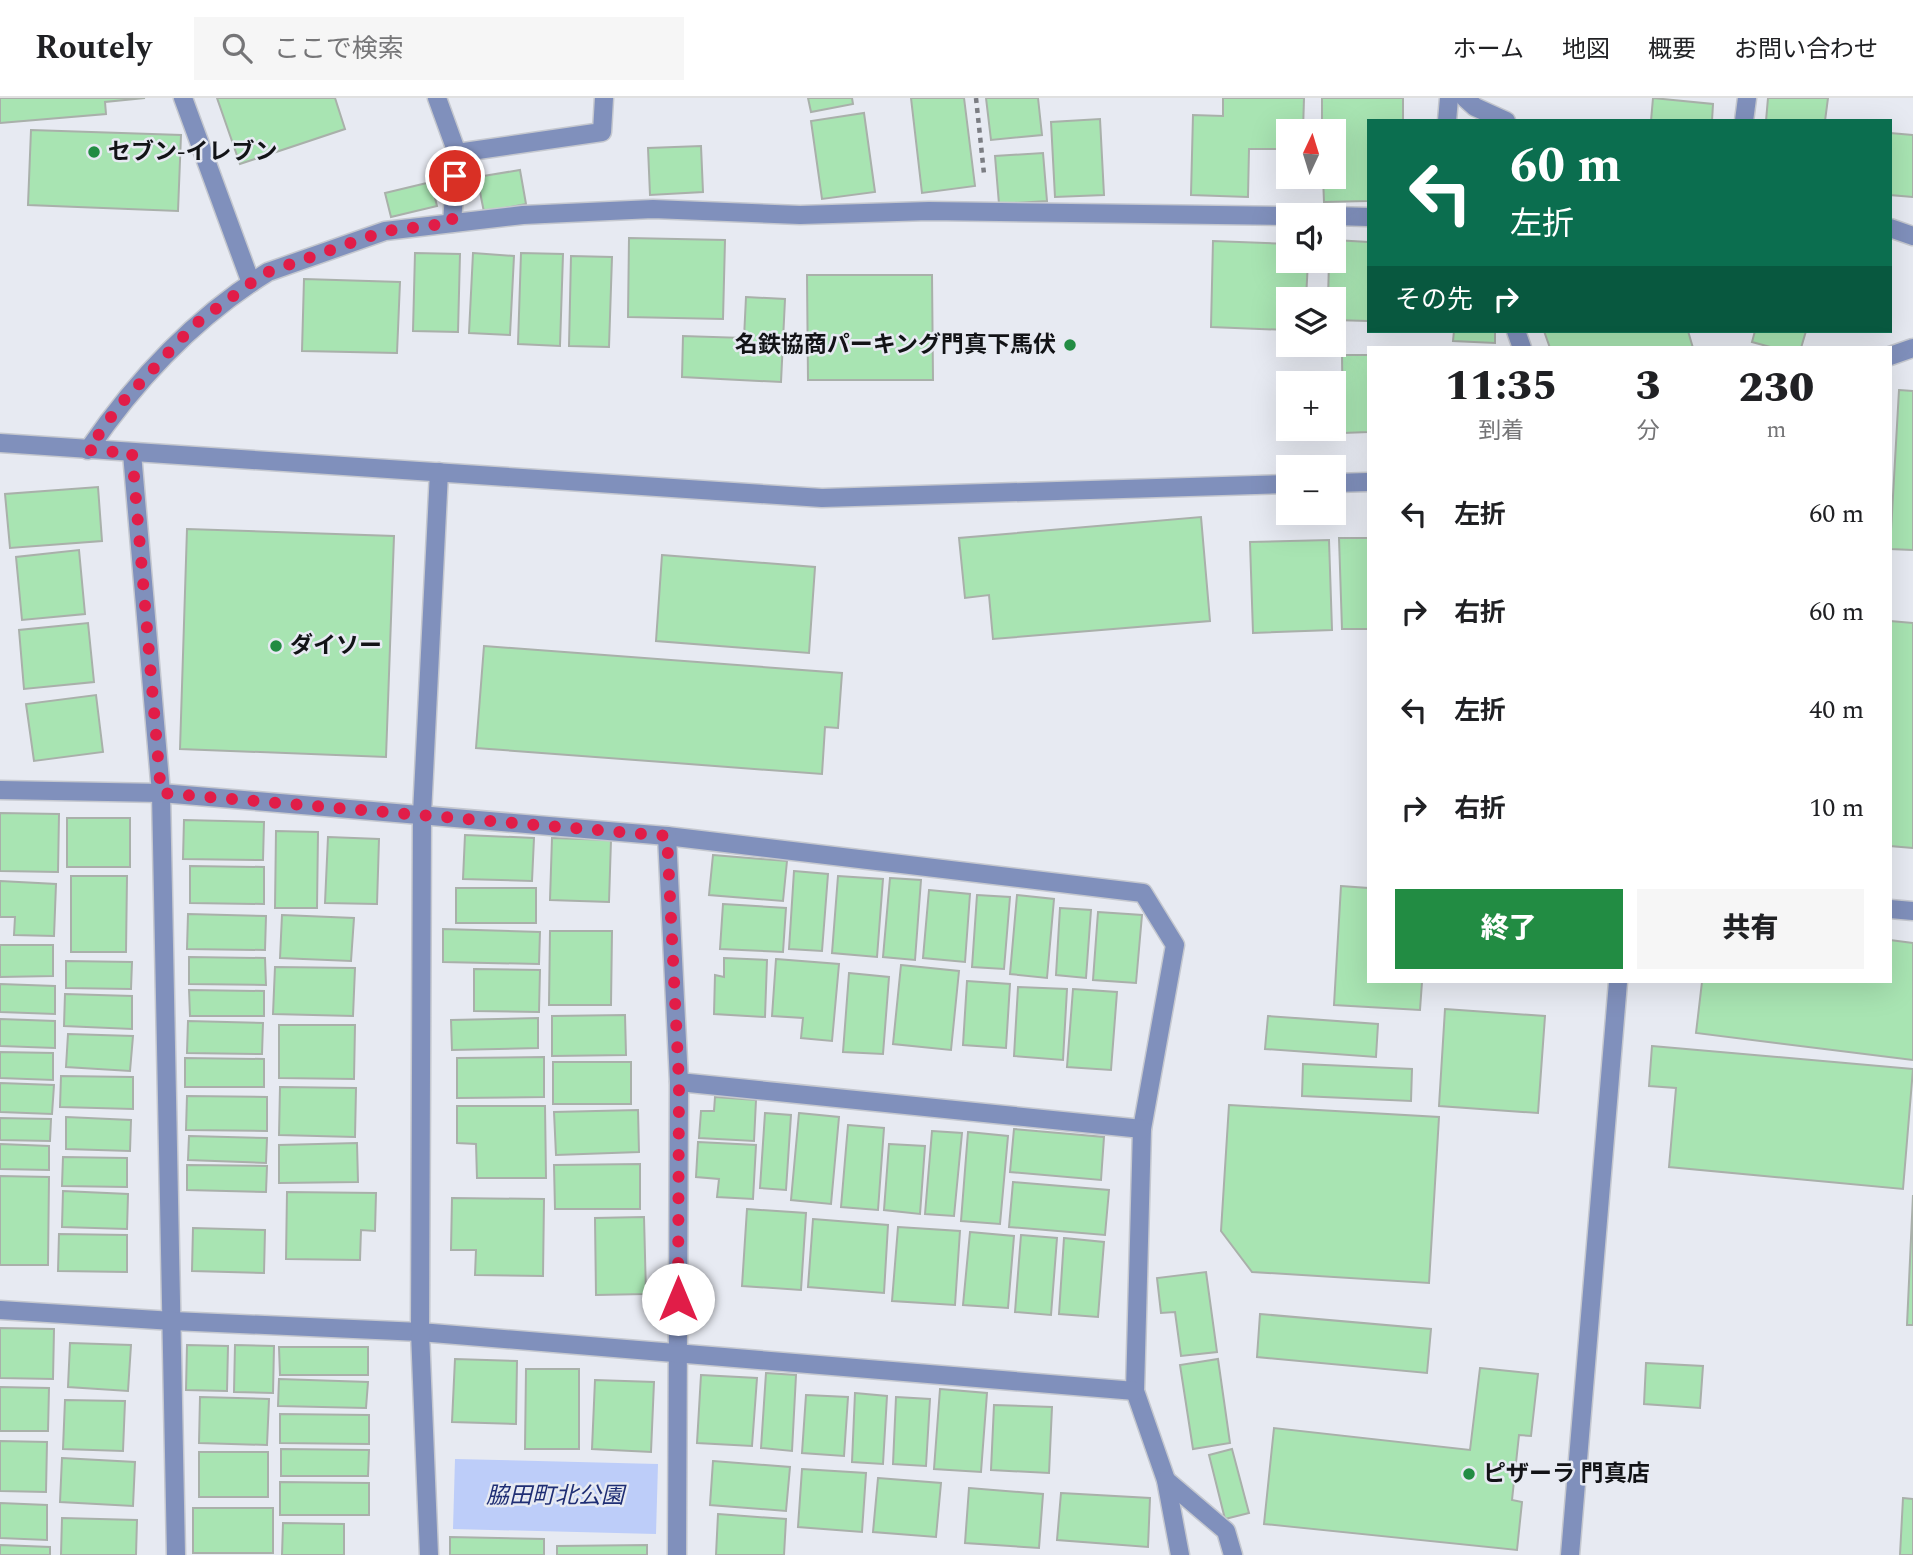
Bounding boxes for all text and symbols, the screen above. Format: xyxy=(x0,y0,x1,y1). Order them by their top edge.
search box xyxy=(194,17,684,80)
text: Routely xyxy=(35,23,152,73)
icon: search xyxy=(218,29,256,67)
text: ここで検索 xyxy=(274,29,404,69)
text: ホーム xyxy=(1453,32,1524,68)
text: 地図 xyxy=(1562,32,1610,68)
text: 概要 xyxy=(1648,32,1696,68)
text: お問い合わせ xyxy=(1734,32,1878,68)
north arrow xyxy=(1276,119,1346,189)
map controls xyxy=(1276,119,1346,525)
text: 60 m xyxy=(1510,129,1621,204)
place label: セブン-イレブン xyxy=(108,135,278,170)
marker: セブン-イレブン xyxy=(86,144,102,160)
pin xyxy=(425,146,485,206)
icon: left xyxy=(1395,147,1486,238)
icon: arrive xyxy=(436,157,474,195)
text: 左折 xyxy=(1510,200,1574,249)
button: sound xyxy=(1276,203,1346,273)
text: その先 xyxy=(1395,280,1473,320)
icon: right xyxy=(1487,280,1525,318)
button: layers xyxy=(1276,287,1346,357)
place label: 名鉄協商パーキング門真下馬伏 xyxy=(735,328,1056,363)
marker: 名鉄協商パーキング門真下馬伏 xyxy=(1062,337,1078,353)
text: 11:35 xyxy=(1445,355,1557,418)
text: 3 xyxy=(1635,355,1661,418)
text: 230 xyxy=(1738,357,1814,420)
button: + xyxy=(1276,371,1346,441)
text: m xyxy=(1766,413,1786,448)
text: 到着 xyxy=(1478,414,1524,449)
text: 分 xyxy=(1636,414,1659,449)
button: − xyxy=(1276,455,1346,525)
text: 60 m xyxy=(1809,494,1864,534)
icon: left xyxy=(1395,495,1433,533)
text: 左折 xyxy=(1454,495,1506,535)
text: 60 m xyxy=(1809,592,1864,632)
icon: right xyxy=(1395,593,1433,631)
text: 右折 xyxy=(1454,593,1506,633)
place label: ダイソー xyxy=(290,629,382,664)
marker: ダイソー xyxy=(268,638,284,654)
text: 40 m xyxy=(1809,690,1864,730)
icon: left xyxy=(1395,691,1433,729)
text: 左折 xyxy=(1454,691,1506,731)
text: 10 m xyxy=(1809,788,1864,828)
icon: right xyxy=(1395,789,1433,827)
text: 右折 xyxy=(1454,789,1506,829)
button: 終了 xyxy=(1395,889,1623,969)
button: 共有 xyxy=(1637,889,1864,969)
position arrow xyxy=(641,1262,715,1336)
place label: ピザーラ 門真店 xyxy=(1483,1457,1650,1492)
marker: ピザーラ 門真店 xyxy=(1461,1466,1477,1482)
park label: 脇田町北公園 xyxy=(486,1479,627,1514)

